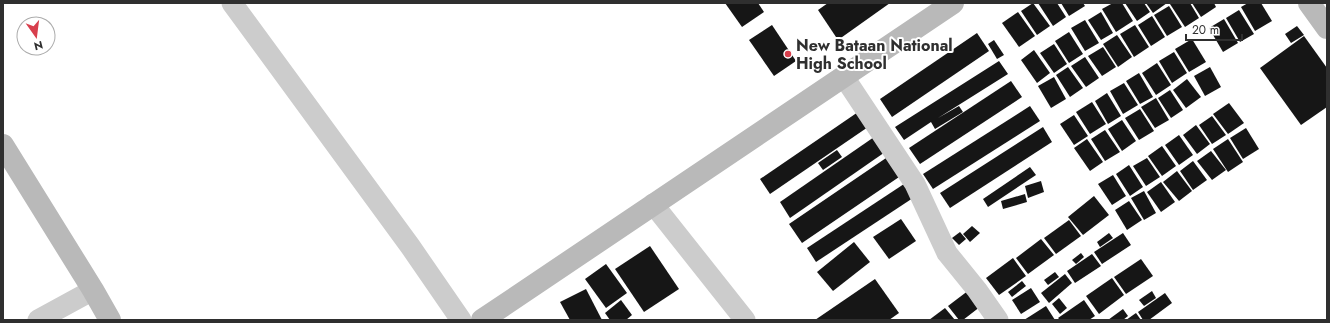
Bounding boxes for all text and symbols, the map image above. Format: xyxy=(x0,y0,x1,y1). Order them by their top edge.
north arrow xyxy=(16,16,56,56)
scale bar xyxy=(1186,16,1242,42)
text: 20 m xyxy=(1192,21,1219,39)
place label: New Bataan National High School xyxy=(796,34,953,75)
text: N xyxy=(32,37,45,55)
marker: New Bataan National High School xyxy=(783,49,793,59)

